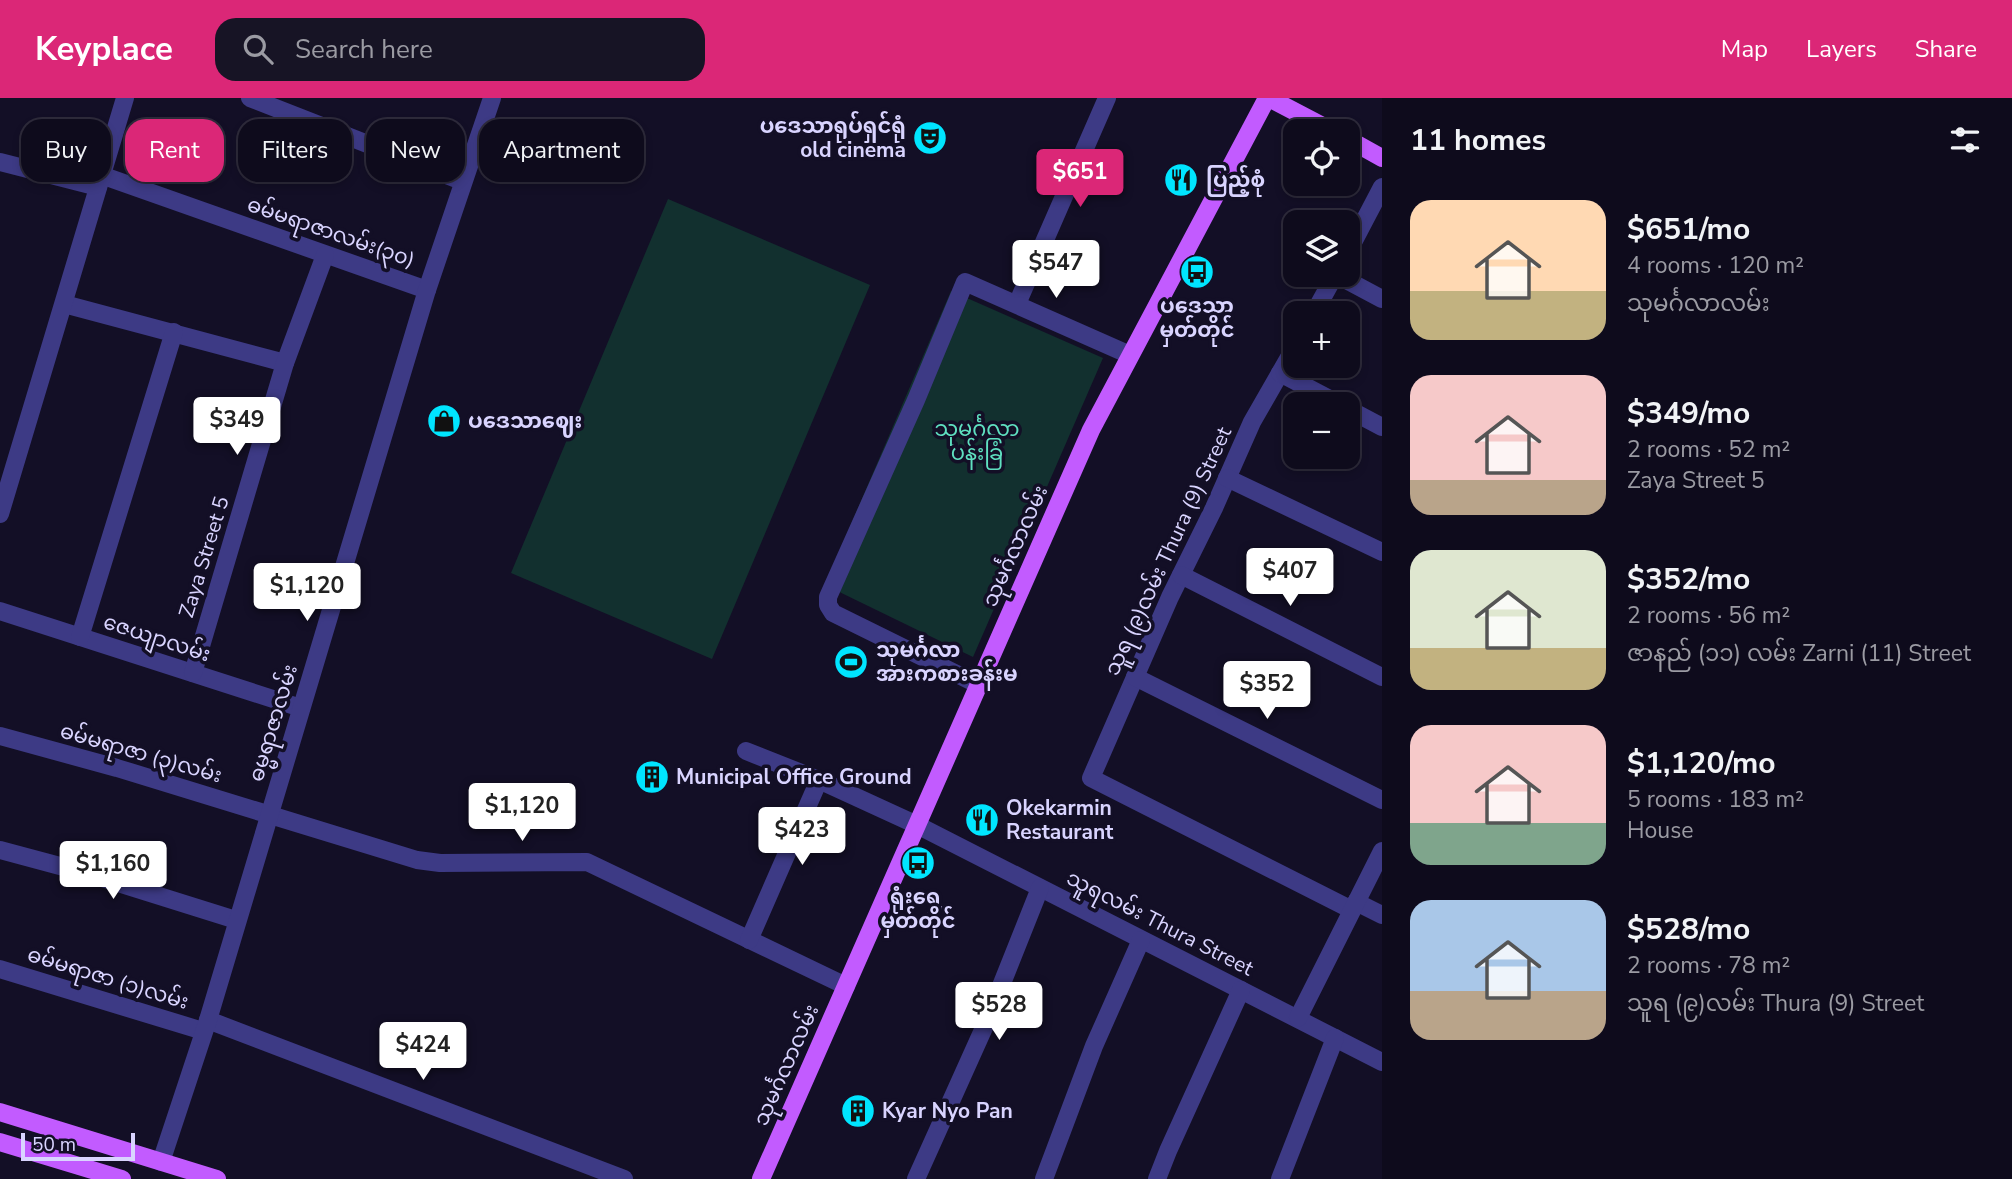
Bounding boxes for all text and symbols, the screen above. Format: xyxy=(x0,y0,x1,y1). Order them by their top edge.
search box xyxy=(215,18,705,81)
text: Keyplace xyxy=(35,27,173,72)
icon: search xyxy=(239,30,277,68)
text: Search here xyxy=(295,32,433,67)
text: Map xyxy=(1721,33,1768,65)
text: Layers xyxy=(1806,33,1877,65)
text: Share xyxy=(1915,33,1977,65)
place label: ပဒေသာရုပ်ရှင်ရုံ old cinema xyxy=(760,110,906,164)
chip: Buy xyxy=(21,119,111,182)
chip: Rent xyxy=(125,119,224,182)
chip: Filters xyxy=(238,119,352,182)
chip: New xyxy=(366,119,465,182)
chip: Apartment xyxy=(479,119,644,182)
theatre icon: ပဒေသာရုပ်ရှင်ရုံ old cinema xyxy=(911,119,949,157)
map controls xyxy=(1283,119,1360,469)
button: locate xyxy=(1283,119,1360,196)
text: 11 homes xyxy=(1410,120,1546,161)
icon: filters xyxy=(1946,121,1984,159)
pin: $651 xyxy=(1039,150,1121,209)
text: $651 xyxy=(1052,156,1108,187)
restaurant icon: ပြည့်စုံ xyxy=(1162,161,1200,199)
place label: ပြည့်စုံ xyxy=(1206,164,1265,197)
street label: ဓမ်မရာဇာလမ်း(၃၀) xyxy=(242,188,419,277)
text: $651/mo xyxy=(1627,209,1750,250)
button: layers xyxy=(1283,210,1360,287)
icon: home xyxy=(1466,228,1550,312)
pin: $547 xyxy=(1015,240,1097,300)
text: $547 xyxy=(1028,247,1084,278)
text: 4 rooms · 120 m² xyxy=(1627,250,1804,281)
bus stop icon: ပဒေသာ မှတ်တိုင် xyxy=(1178,253,1216,291)
text: သုမင်္ဂလာလမ်း xyxy=(1627,288,1770,319)
place label: ပဒေသာ မှတ်တိုင် xyxy=(1159,292,1235,347)
button: + xyxy=(1283,301,1360,378)
button: − xyxy=(1283,392,1360,469)
text: $349/mo xyxy=(1627,393,1750,434)
pin: $349 xyxy=(196,398,278,457)
shop icon: ပဒေသာဈေး xyxy=(425,402,463,440)
icon: home xyxy=(1466,403,1550,487)
text: $349 xyxy=(209,404,265,435)
place label: ပဒေသာဈေး xyxy=(468,407,582,438)
park label: သုမင်္ဂလာ ပန်းခြံ xyxy=(934,414,1020,470)
street label: သူရ (၉)လမ်း Thura (9) Street xyxy=(1096,421,1241,681)
text: 2 rooms · 52 m² xyxy=(1627,434,1790,465)
text: Zaya Street 5 xyxy=(1627,465,1765,496)
street label: သုမင်္ဂလာလမ်း xyxy=(974,480,1057,612)
street label: Zaya Street 5 xyxy=(172,493,236,621)
pin: $407 xyxy=(1249,548,1331,608)
text: $407 xyxy=(1262,555,1318,586)
text: $352/mo xyxy=(1627,559,1750,600)
pin: $1,120 xyxy=(250,564,364,623)
text: $1,120 xyxy=(270,570,344,601)
icon: home xyxy=(1466,578,1550,662)
text: 2 rooms · 56 m² xyxy=(1627,600,1790,631)
street label: ဇေယျာလမ်း xyxy=(99,606,215,672)
place label: သုမင်္ဂလာ အားကစားခန်းမ xyxy=(876,635,1018,691)
text: ဇာနည် (၁၁) လမ်း Zarni (11) Street xyxy=(1627,638,1971,669)
sports icon: သုမင်္ဂလာ အားကစားခန်းမ xyxy=(832,643,870,681)
street label: ဓမ္မရာဇာလမ်း xyxy=(240,660,307,786)
pin: $352 xyxy=(1226,662,1308,721)
text: $352 xyxy=(1239,668,1295,699)
street label: ဓမ်မရာဇာ (၃)လမ်း xyxy=(56,715,226,792)
text: $1,120/mo xyxy=(1627,743,1776,784)
icon: home xyxy=(1466,753,1550,837)
building icon: Municipal Office Ground xyxy=(633,758,671,796)
place label: Municipal Office Ground xyxy=(676,763,912,791)
pin: $1,120 xyxy=(465,784,579,843)
text: 5 rooms · 183 m² xyxy=(1627,784,1804,815)
text: $1,120 xyxy=(485,790,559,821)
place label: Okekarmin Restaurant xyxy=(1006,794,1114,846)
restaurant icon: Okekarmin Restaurant xyxy=(963,801,1001,839)
pin: $423 xyxy=(761,808,843,867)
text: $423 xyxy=(774,814,830,845)
text: House xyxy=(1627,815,1694,846)
pin: $1,160 xyxy=(56,842,170,901)
bus stop icon: ရုံးရှေ့ မှတ်တိုင် xyxy=(899,844,937,882)
text: $1,160 xyxy=(76,848,150,879)
street label: သူရလမ်း Thura Street xyxy=(1060,862,1260,985)
place label: ရုံးရှေ့ မှတ်တိုင် xyxy=(880,883,956,938)
text: $528/mo xyxy=(1627,909,1750,950)
icon: home xyxy=(1466,928,1550,1012)
street label: ဓမ်မရာဇာ (၁)လမ်း xyxy=(23,938,193,1019)
text: 2 rooms · 78 m² xyxy=(1627,950,1790,981)
pin: $528 xyxy=(958,982,1040,1042)
text: သူရ (၉)လမ်း Thura (9) Street xyxy=(1627,988,1924,1019)
text: $528 xyxy=(971,989,1027,1020)
street label: သုမင်္ဂလာလမ်း xyxy=(745,999,828,1131)
pin: $424 xyxy=(382,1023,464,1082)
text: $424 xyxy=(395,1029,451,1060)
building icon: Kyar Nyo Pan xyxy=(839,1092,877,1130)
place label: Kyar Nyo Pan xyxy=(882,1097,1013,1125)
scale bar xyxy=(21,1130,135,1162)
text: 50 m xyxy=(32,1132,76,1158)

